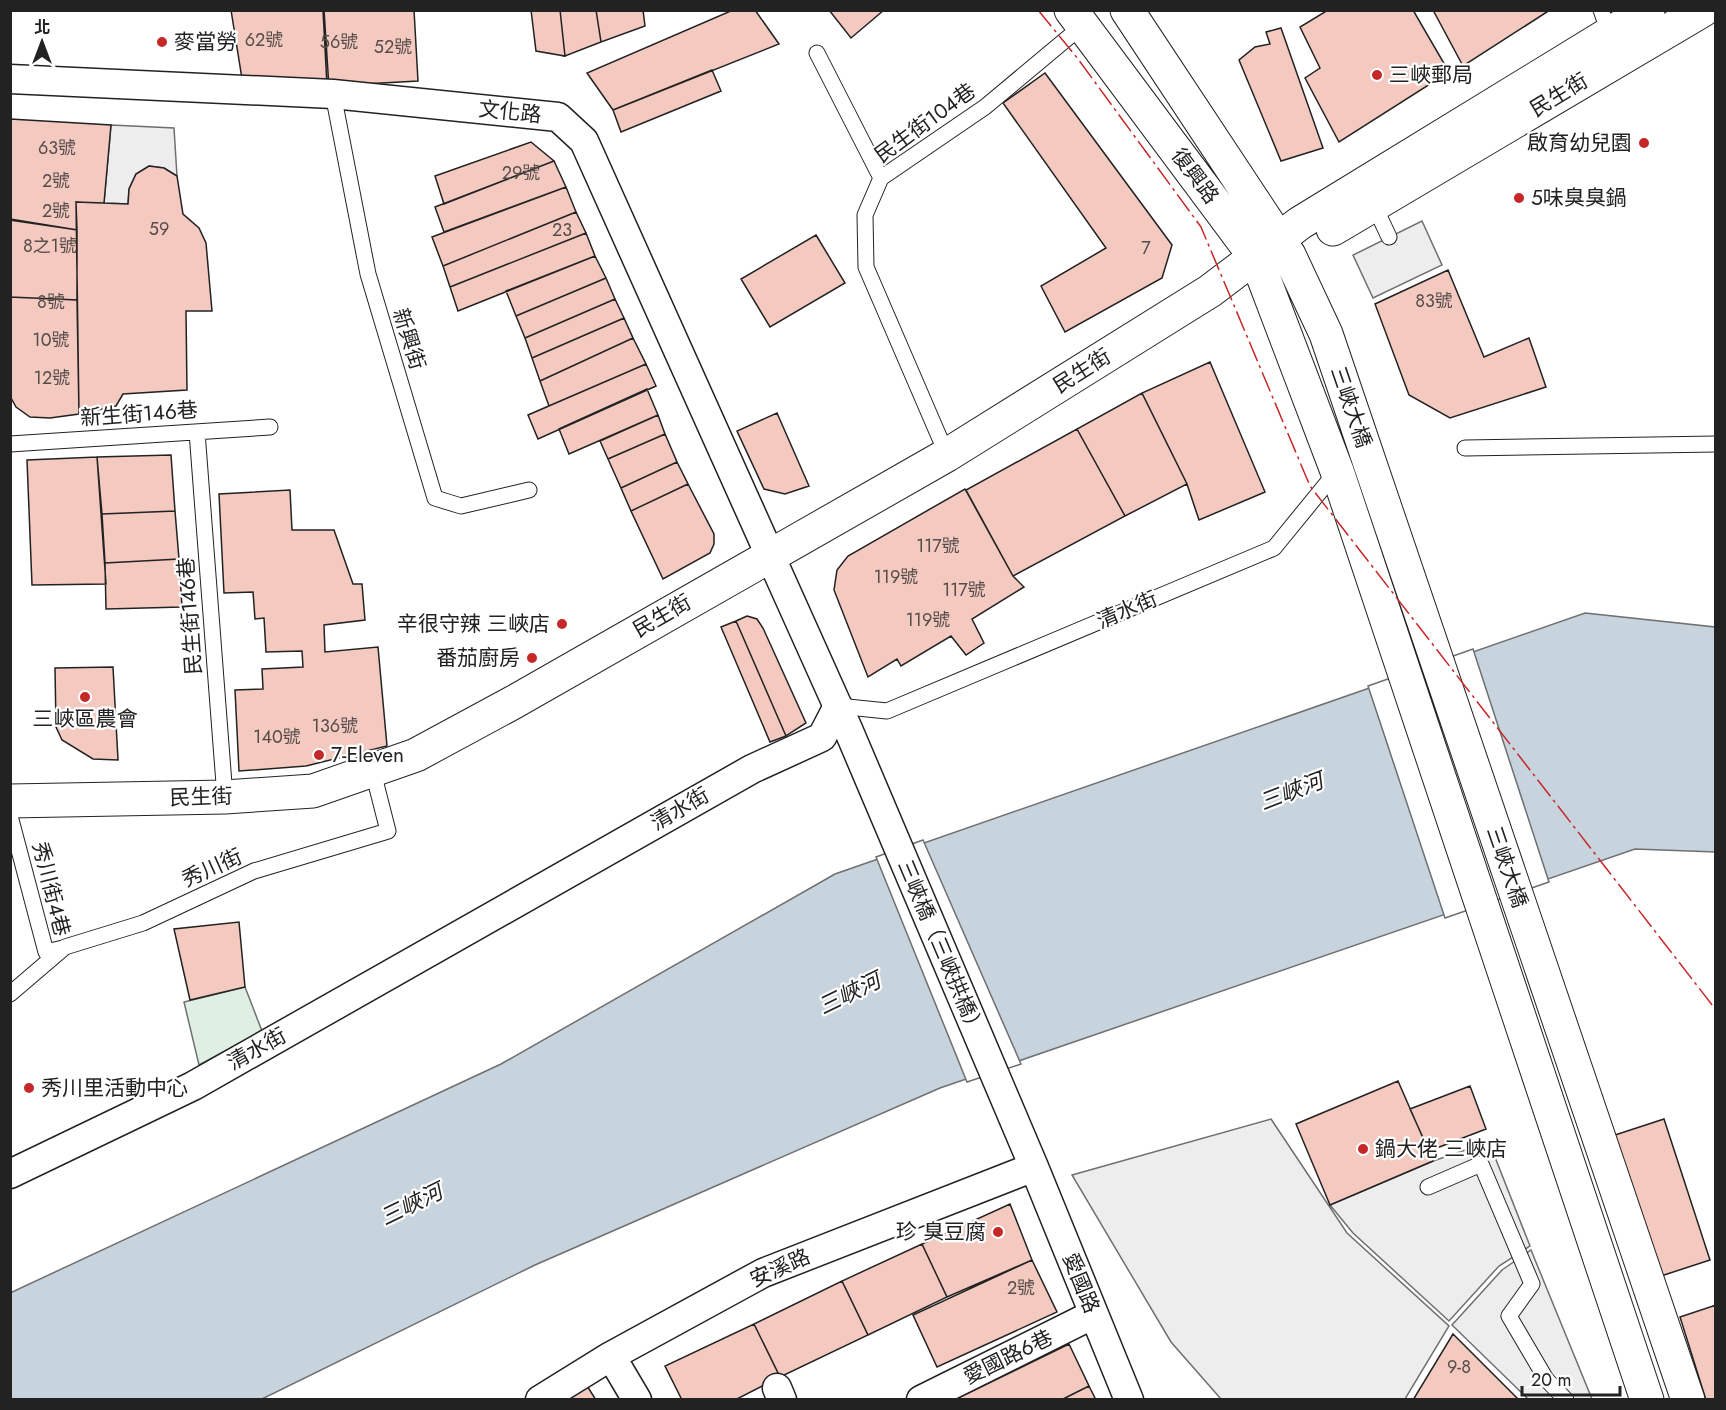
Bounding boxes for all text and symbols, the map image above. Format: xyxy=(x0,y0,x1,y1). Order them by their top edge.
north arrow xyxy=(12,12,72,72)
text: 北 xyxy=(34,16,50,39)
place label: 麥當勞 xyxy=(174,27,237,57)
house number: 62號 xyxy=(245,27,283,53)
house number: 56號 xyxy=(320,29,358,55)
house number: 52號 xyxy=(374,34,412,60)
marker: 麥當勞 xyxy=(155,35,169,49)
place label: 三峽郵局 xyxy=(1389,60,1473,90)
street label: 民生街 xyxy=(1524,66,1594,124)
marker: 三峽郵局 xyxy=(1370,68,1384,82)
street label: 民生街104巷 xyxy=(868,76,982,170)
street label: 文化路 xyxy=(477,94,543,130)
place label: 啟育幼兒園 xyxy=(1527,128,1632,158)
house number: 63號 xyxy=(38,135,76,161)
marker: 啟育幼兒園 xyxy=(1637,136,1651,150)
street label: 復興路 xyxy=(1164,142,1226,210)
house number: 29號 xyxy=(502,160,540,186)
house number: 2號 xyxy=(42,168,70,194)
place label: 5味臭臭鍋 xyxy=(1531,183,1627,213)
marker: 5味臭臭鍋 xyxy=(1512,191,1526,205)
house number: 2號 xyxy=(42,198,70,224)
house number: 59 xyxy=(149,216,169,242)
house number: 23 xyxy=(552,217,572,243)
house number: 8之1號 xyxy=(23,233,77,259)
house number: 7 xyxy=(1141,235,1151,261)
house number: 83號 xyxy=(1415,288,1453,314)
house number: 8號 xyxy=(37,289,65,315)
street label: 新興街 xyxy=(385,304,433,374)
house number: 10號 xyxy=(33,327,69,353)
street label: 民生街 xyxy=(1047,342,1117,400)
street label: 三峽大橋 xyxy=(1323,362,1379,452)
house number: 12號 xyxy=(34,365,70,391)
street label: 新生街146巷 xyxy=(79,395,199,433)
house number: 117號 xyxy=(916,533,960,559)
street label: 民生街146巷 xyxy=(171,556,209,676)
house number: 119號 xyxy=(874,564,918,590)
house number: 117號 xyxy=(942,577,986,603)
street label: 清水街 xyxy=(1092,584,1162,636)
street label: 民生街 xyxy=(627,587,697,645)
house number: 119號 xyxy=(906,607,950,633)
place label: 辛很守辣 三峽店 xyxy=(397,609,550,639)
marker: 辛很守辣 三峽店 xyxy=(555,617,569,631)
place label: 番茄廚房 xyxy=(436,643,520,673)
marker: 番茄廚房 xyxy=(525,651,539,665)
marker: 三峽區農會 xyxy=(78,690,92,704)
place label: 三峽區農會 xyxy=(33,704,138,734)
house number: 136號 xyxy=(312,713,358,739)
house number: 140號 xyxy=(253,724,301,750)
place label: 7-Eleven xyxy=(331,740,404,770)
marker: 7-Eleven xyxy=(312,748,326,762)
water label: 三峽河 xyxy=(1254,763,1331,818)
street label: 清水街 xyxy=(645,780,715,838)
street label: 民生街 xyxy=(169,781,233,813)
street label: 三峽大橋 xyxy=(1479,822,1535,912)
street label: 秀川街4巷 xyxy=(25,839,77,939)
street label: 秀川街 xyxy=(177,841,247,895)
street label: 三峽橋（三峽拱橋） xyxy=(890,855,992,1041)
water label: 三峽河 xyxy=(812,962,889,1022)
street label: 清水街 xyxy=(222,1021,292,1077)
place label: 秀川里活動中心 xyxy=(41,1073,188,1103)
marker: 秀川里活動中心 xyxy=(22,1081,36,1095)
place label: 鍋大佬 三峽店 xyxy=(1375,1134,1507,1164)
marker: 鍋大佬 三峽店 xyxy=(1356,1142,1370,1156)
water label: 三峽河 xyxy=(374,1173,451,1233)
place label: 珍 臭豆腐 xyxy=(896,1217,986,1247)
marker: 珍 臭豆腐 xyxy=(991,1225,1005,1239)
street label: 安溪路 xyxy=(745,1241,815,1295)
street label: 愛國路 xyxy=(1055,1248,1107,1318)
house number: 2號 xyxy=(1007,1275,1035,1301)
street label: 愛國路6巷 xyxy=(958,1322,1058,1392)
house number: 9-8 xyxy=(1447,1354,1471,1380)
scale bar xyxy=(1522,1359,1620,1397)
text: 20 m xyxy=(1531,1367,1571,1393)

